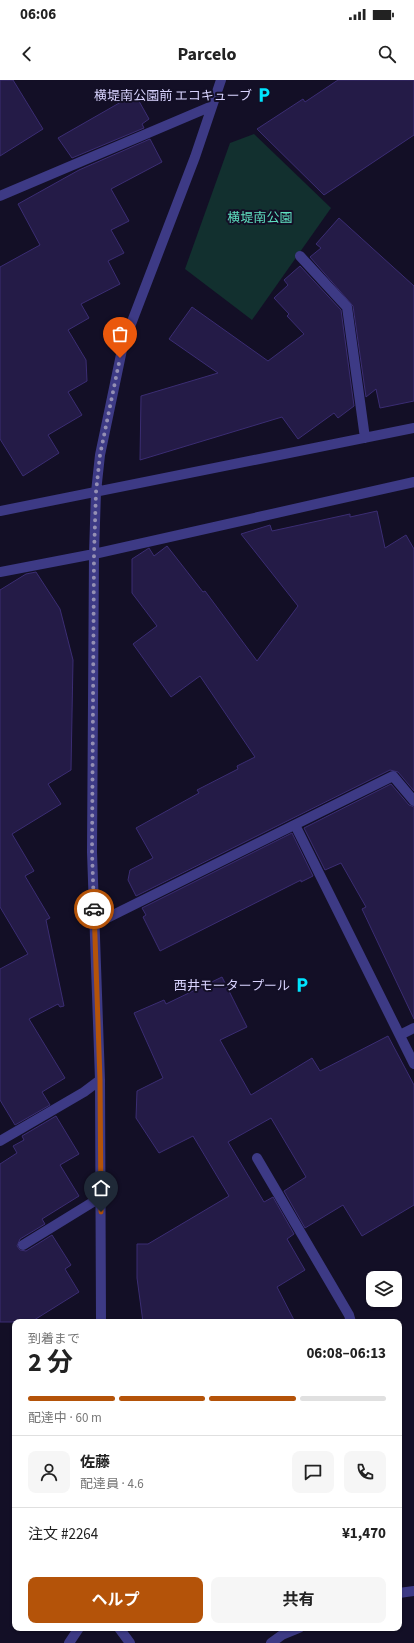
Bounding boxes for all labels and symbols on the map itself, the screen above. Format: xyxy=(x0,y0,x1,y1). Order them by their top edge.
parking icon: 横堤南公園前 エコキューブ xyxy=(255,86,273,104)
place label: 横堤南公園前 エコキューブ xyxy=(94,87,252,105)
park label: 横堤南公園 xyxy=(227,209,293,227)
pin xyxy=(103,317,137,358)
courier xyxy=(74,889,114,929)
parking icon: 西井モータープール xyxy=(293,976,311,994)
place label: 西井モータープール xyxy=(174,977,290,995)
pin xyxy=(84,1171,118,1212)

